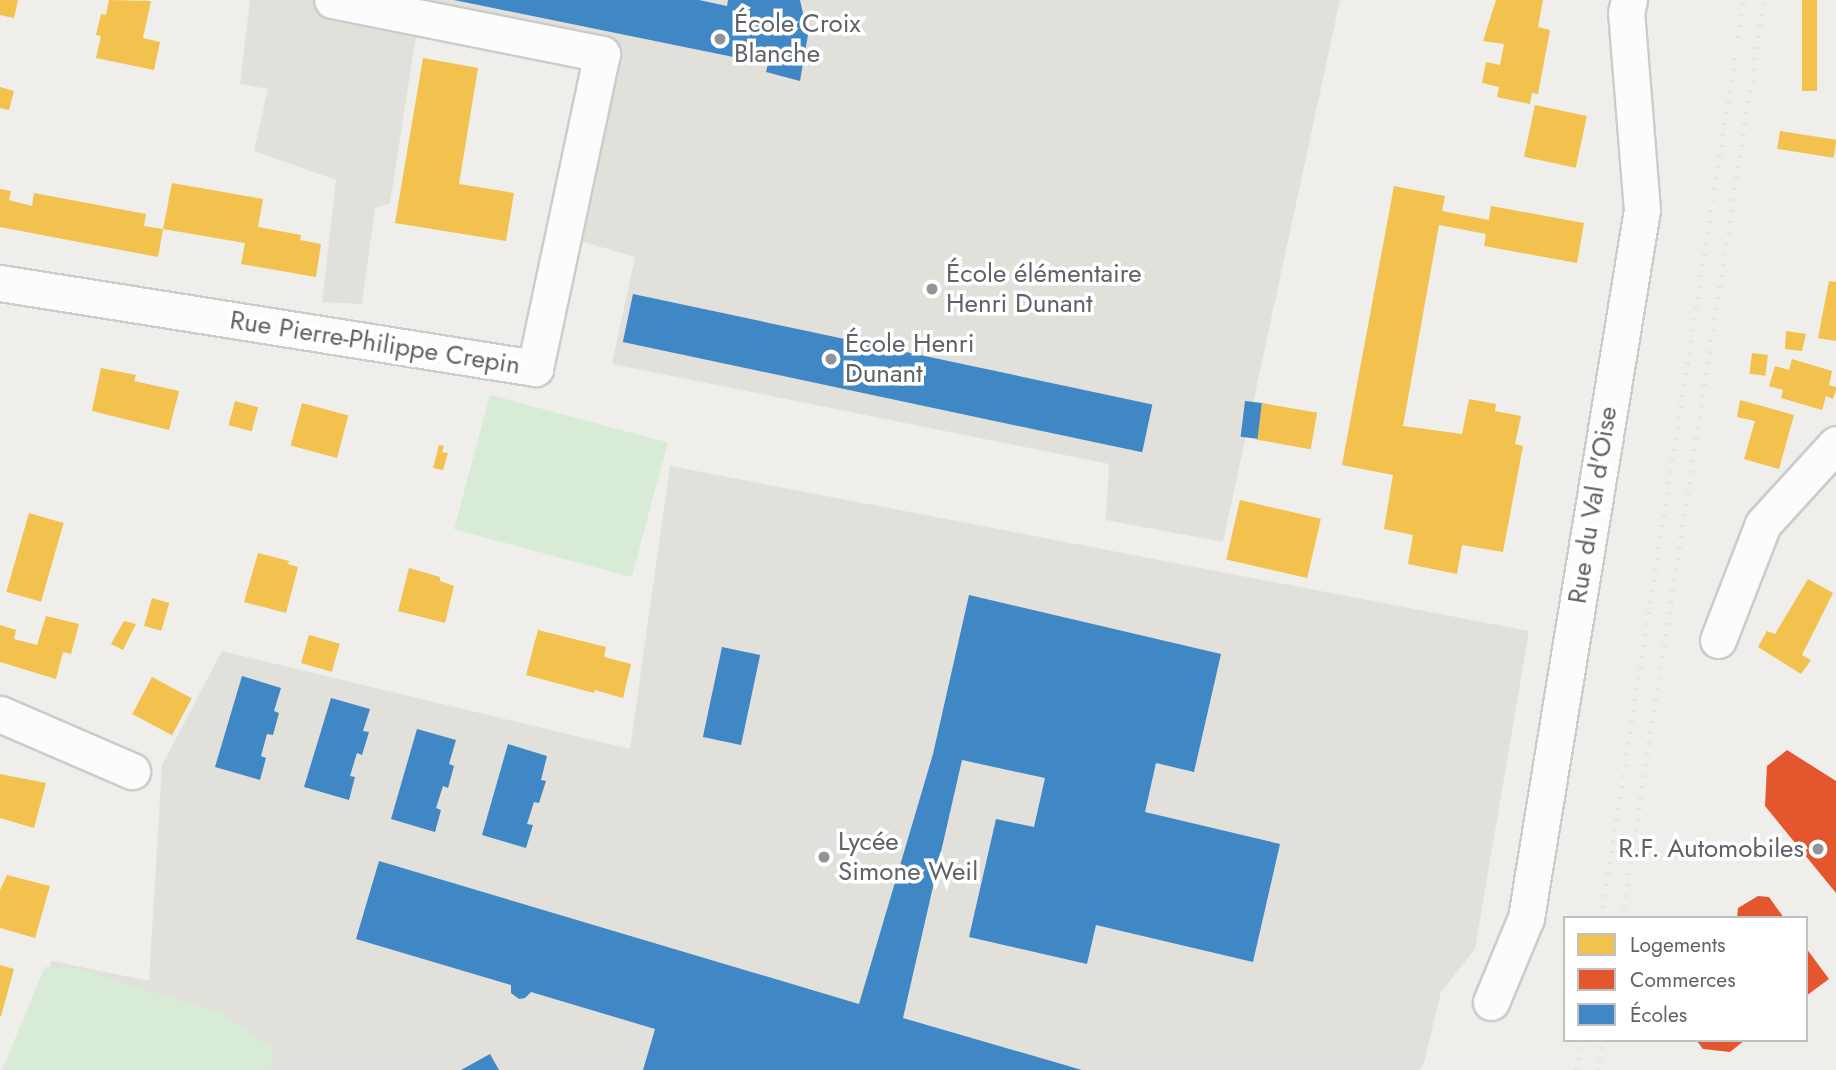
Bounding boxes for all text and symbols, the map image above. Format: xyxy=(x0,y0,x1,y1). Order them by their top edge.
place label: École Croix Blanche xyxy=(734,8,860,70)
marker: École Croix Blanche xyxy=(712,31,728,47)
place label: École élémentaire Henri Dunant xyxy=(946,258,1142,320)
marker: École élémentaire Henri Dunant xyxy=(924,281,940,297)
street label: Rue Pierre-Philippe Crepin xyxy=(228,305,522,381)
place label: École Henri Dunant xyxy=(845,328,974,390)
marker: École Henri Dunant xyxy=(823,351,839,367)
street label: Rue du Val d'Oise xyxy=(1562,404,1624,606)
place label: Lycée Simone Weil xyxy=(838,826,978,888)
place label: R.F. Automobiles xyxy=(1618,833,1804,865)
marker: R.F. Automobiles xyxy=(1810,841,1826,857)
marker: Lycée Simone Weil xyxy=(816,849,832,865)
legend xyxy=(1563,916,1808,1042)
text: Logements xyxy=(1630,930,1725,960)
text: Commerces xyxy=(1630,965,1736,995)
text: Écoles xyxy=(1630,1000,1687,1030)

